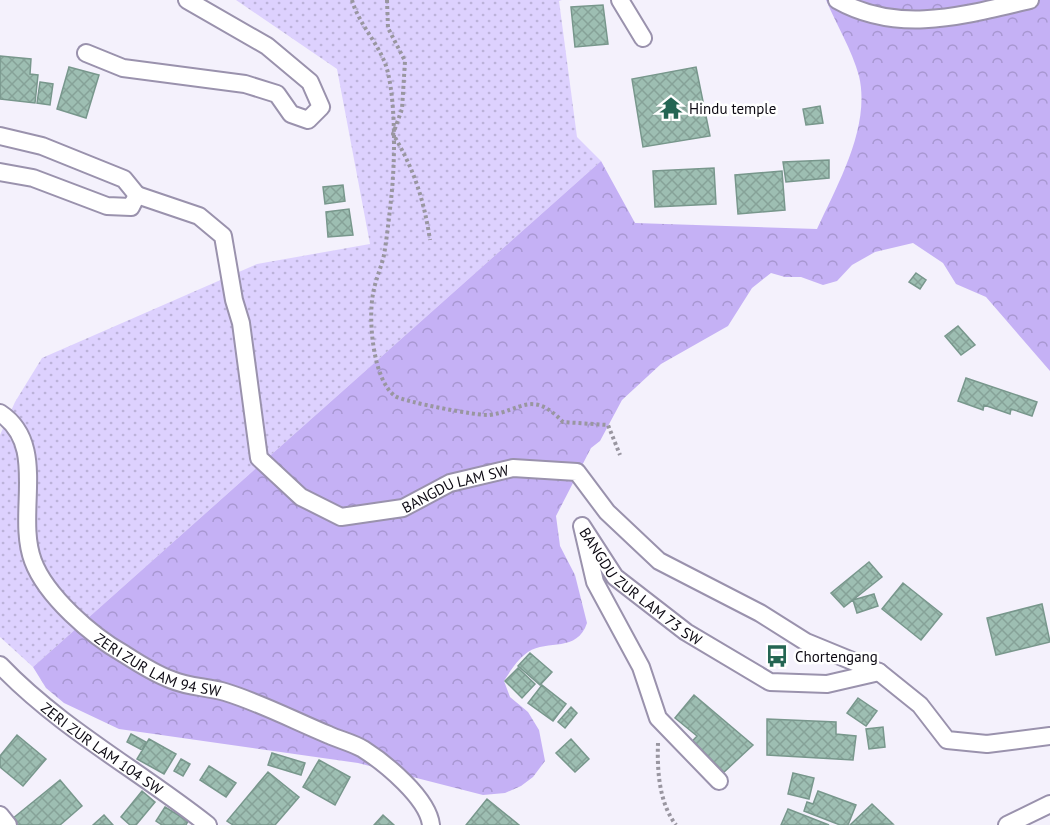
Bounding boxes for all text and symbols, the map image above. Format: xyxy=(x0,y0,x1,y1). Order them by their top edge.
temple icon: Hindu temple xyxy=(658,95,684,121)
place label: Hindu temple xyxy=(689,99,776,118)
street label: BANGDU LAM SW xyxy=(398,460,511,517)
street label: BANGDU ZUR LAM 73 SW xyxy=(576,524,706,649)
street label: ZERI ZUR LAM 94 SW xyxy=(91,628,223,700)
bus stop icon: Chortengang xyxy=(764,643,790,669)
place label: Chortengang xyxy=(795,647,878,666)
street label: ZERI ZUR LAM 104 SW xyxy=(37,698,167,799)

